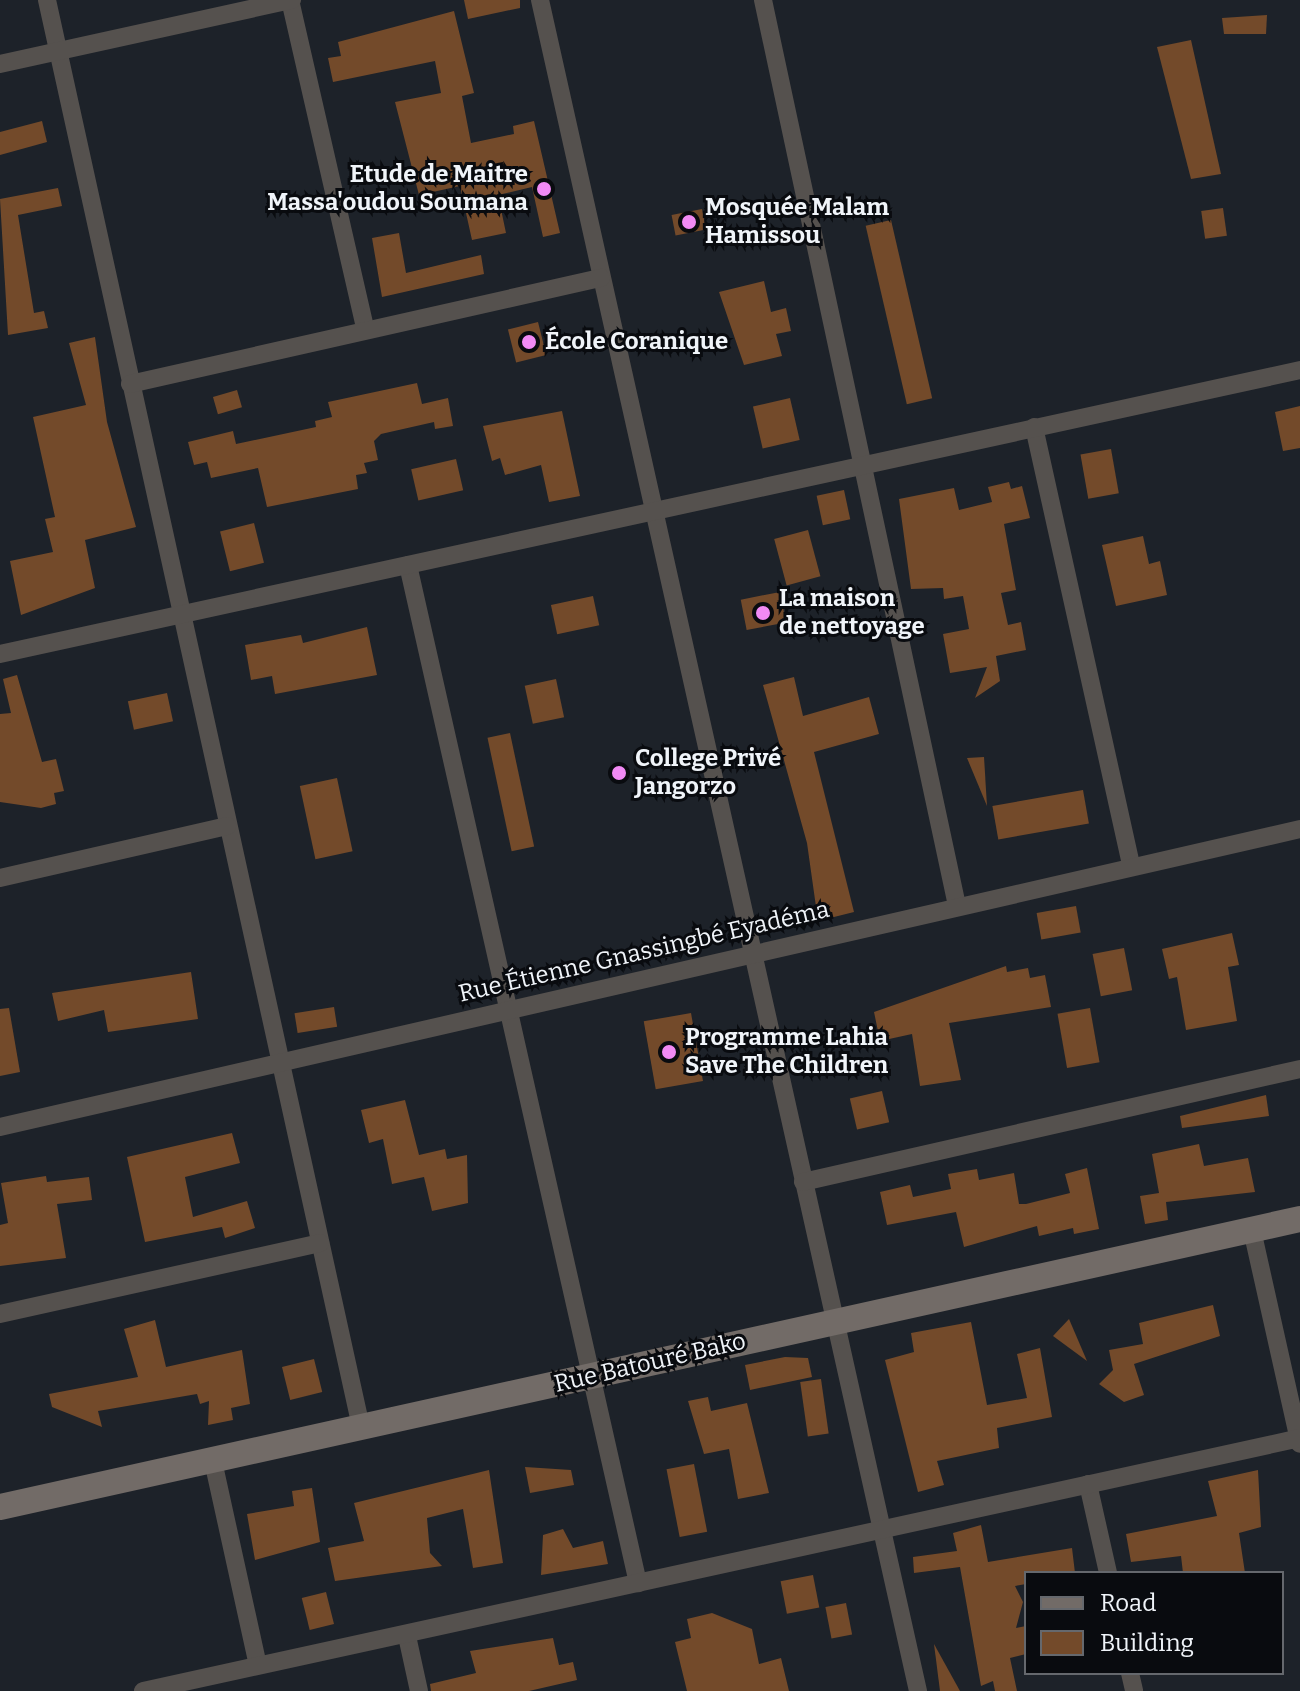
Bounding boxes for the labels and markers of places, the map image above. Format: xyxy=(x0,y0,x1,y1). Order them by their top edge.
place label: Etude de Maitre Massa'oudou Soumana xyxy=(267,161,528,217)
marker: Etude de Maitre Massa'oudou Soumana xyxy=(535,180,553,198)
place label: Mosquée Malam Hamissou xyxy=(705,194,889,250)
marker: Mosquée Malam Hamissou xyxy=(680,213,698,231)
place label: École Coranique xyxy=(545,328,728,356)
marker: École Coranique xyxy=(520,333,538,351)
place label: La maison de nettoyage xyxy=(779,585,925,641)
marker: La maison de nettoyage xyxy=(754,604,772,622)
place label: College Privé Jangorzo xyxy=(635,745,781,801)
marker: College Privé Jangorzo xyxy=(610,764,628,782)
place label: Programme Lahia Save The Children xyxy=(685,1024,888,1080)
marker: Programme Lahia Save The Children xyxy=(660,1043,678,1061)

